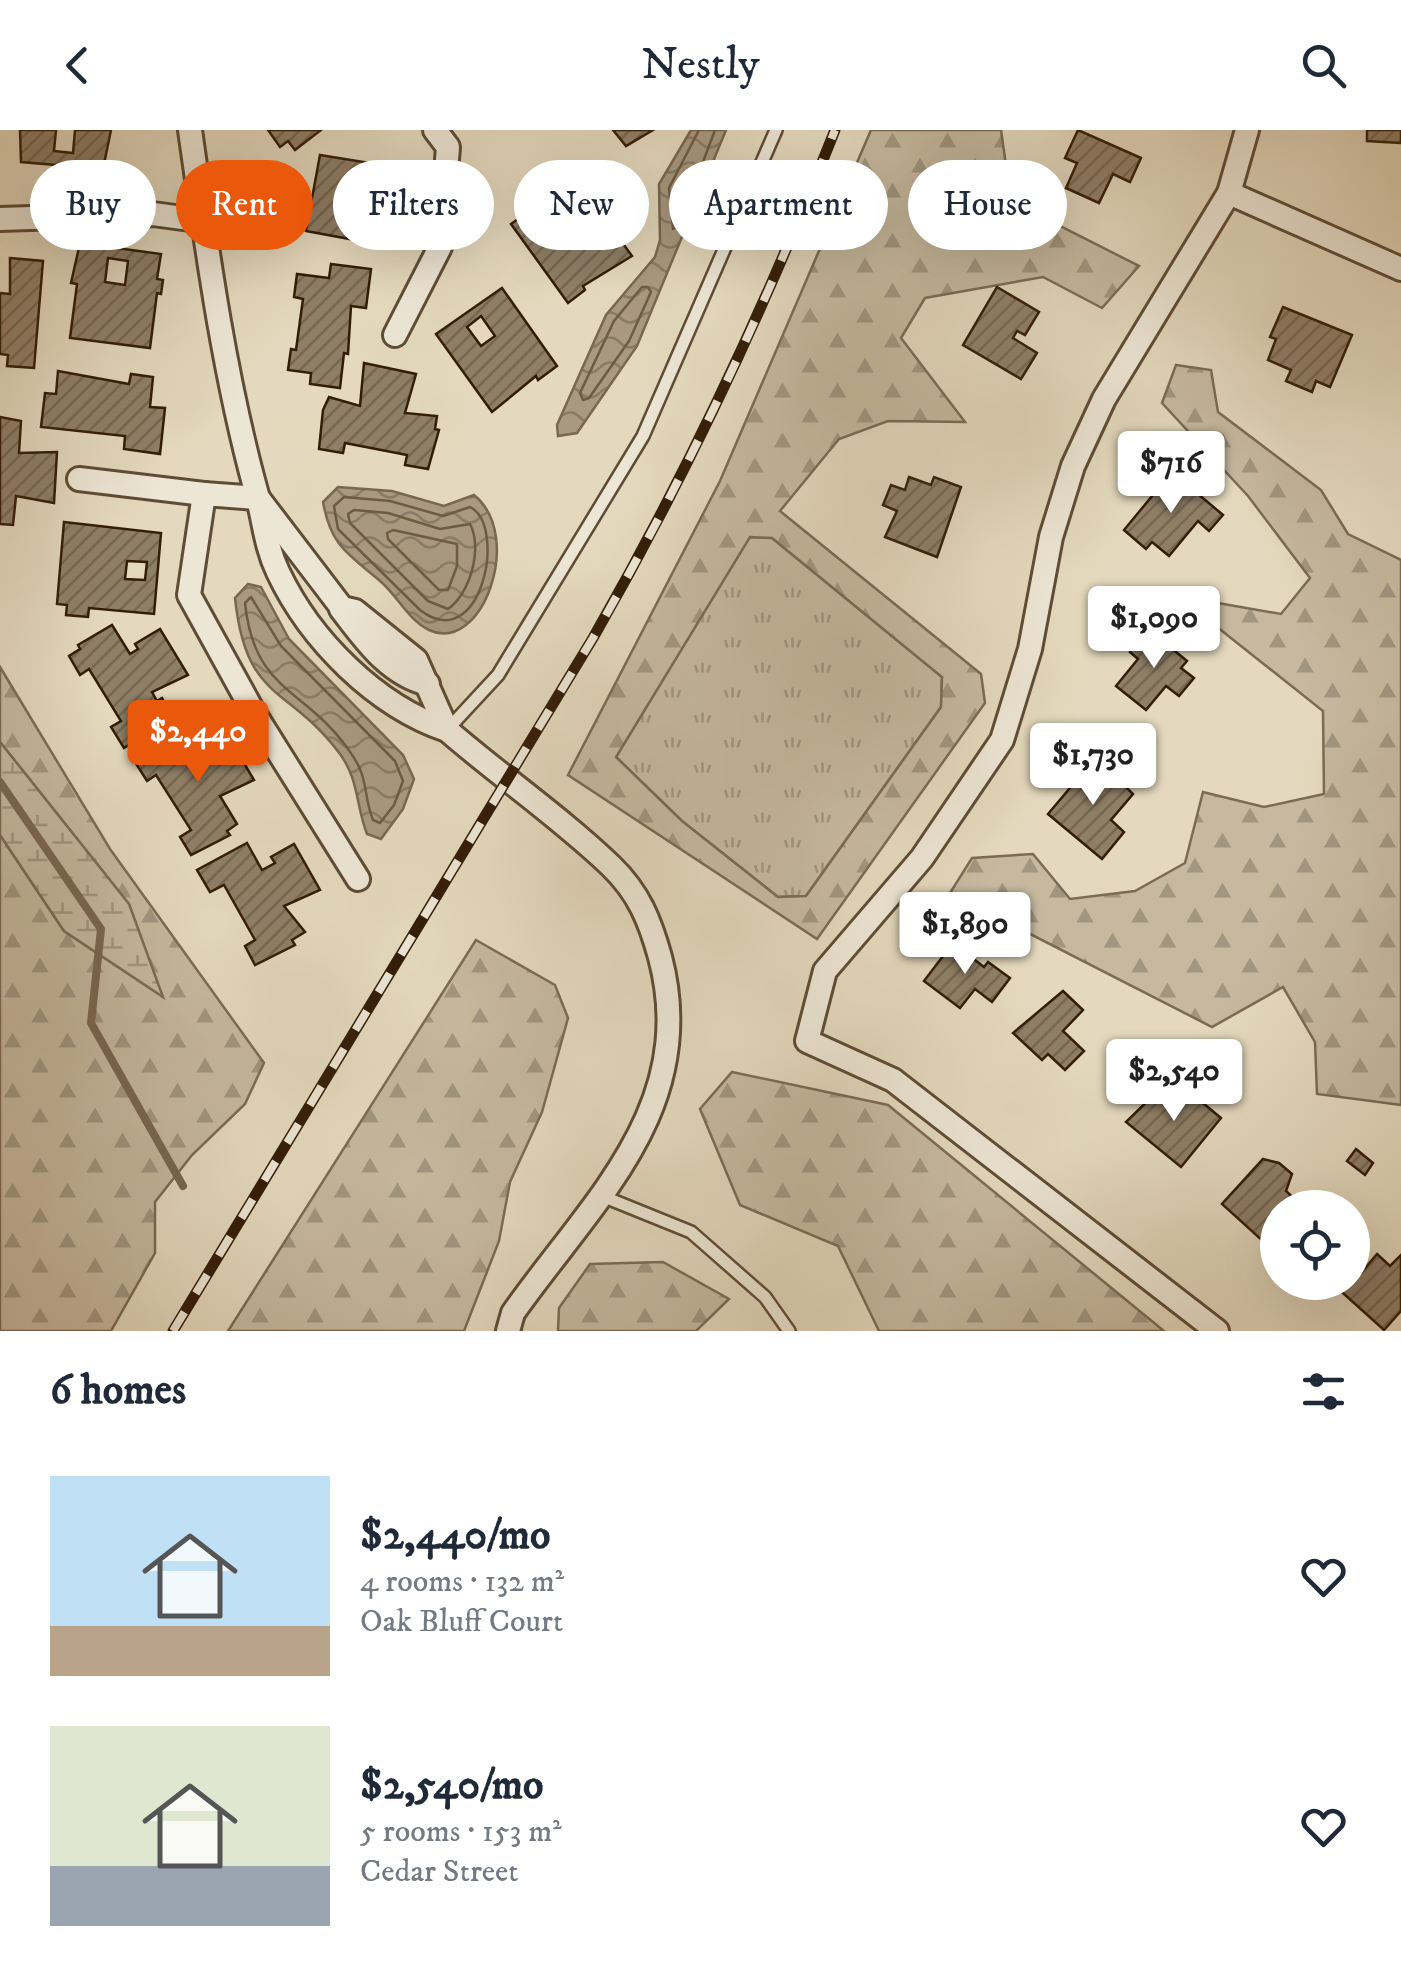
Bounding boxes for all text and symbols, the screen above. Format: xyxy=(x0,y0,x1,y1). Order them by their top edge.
text: Nestly xyxy=(641,37,760,93)
icon: back xyxy=(50,38,105,93)
icon: search xyxy=(1296,38,1351,93)
chip: Buy xyxy=(30,160,156,250)
chip: Rent xyxy=(176,160,313,250)
chip: Filters xyxy=(333,160,494,250)
chip: New xyxy=(514,160,649,250)
chip: Apartment xyxy=(669,160,888,250)
chip: House xyxy=(908,160,1067,250)
pin: $716 xyxy=(1112,431,1230,516)
text: $716 xyxy=(1140,443,1202,483)
pin: $1,090 xyxy=(1073,586,1235,671)
text: $1,090 xyxy=(1110,598,1198,638)
pin: $2,440 xyxy=(117,700,279,785)
text: $2,440 xyxy=(150,712,246,752)
pin: $1,730 xyxy=(1012,723,1174,808)
text: $1,730 xyxy=(1052,735,1134,775)
pin: $1,890 xyxy=(884,892,1046,977)
text: $1,890 xyxy=(921,904,1009,944)
pin: $2,540 xyxy=(1093,1039,1255,1124)
text: $2,540 xyxy=(1128,1051,1220,1091)
map controls xyxy=(1260,1190,1370,1300)
button: locate xyxy=(1260,1190,1370,1300)
icon: filters xyxy=(1296,1364,1351,1419)
text: 6 homes xyxy=(50,1365,186,1417)
text: $2,440/mo xyxy=(360,1510,550,1562)
icon: home xyxy=(130,1516,250,1636)
icon: heart xyxy=(1296,1549,1351,1604)
text: 4 rooms · 132 m² xyxy=(360,1562,564,1602)
text: Oak Bluff Court xyxy=(360,1602,563,1642)
text: $2,540/mo xyxy=(360,1760,543,1812)
icon: home xyxy=(130,1766,250,1886)
icon: heart xyxy=(1296,1799,1351,1854)
text: 5 rooms · 153 m² xyxy=(360,1812,562,1852)
text: Cedar Street xyxy=(360,1852,519,1892)

